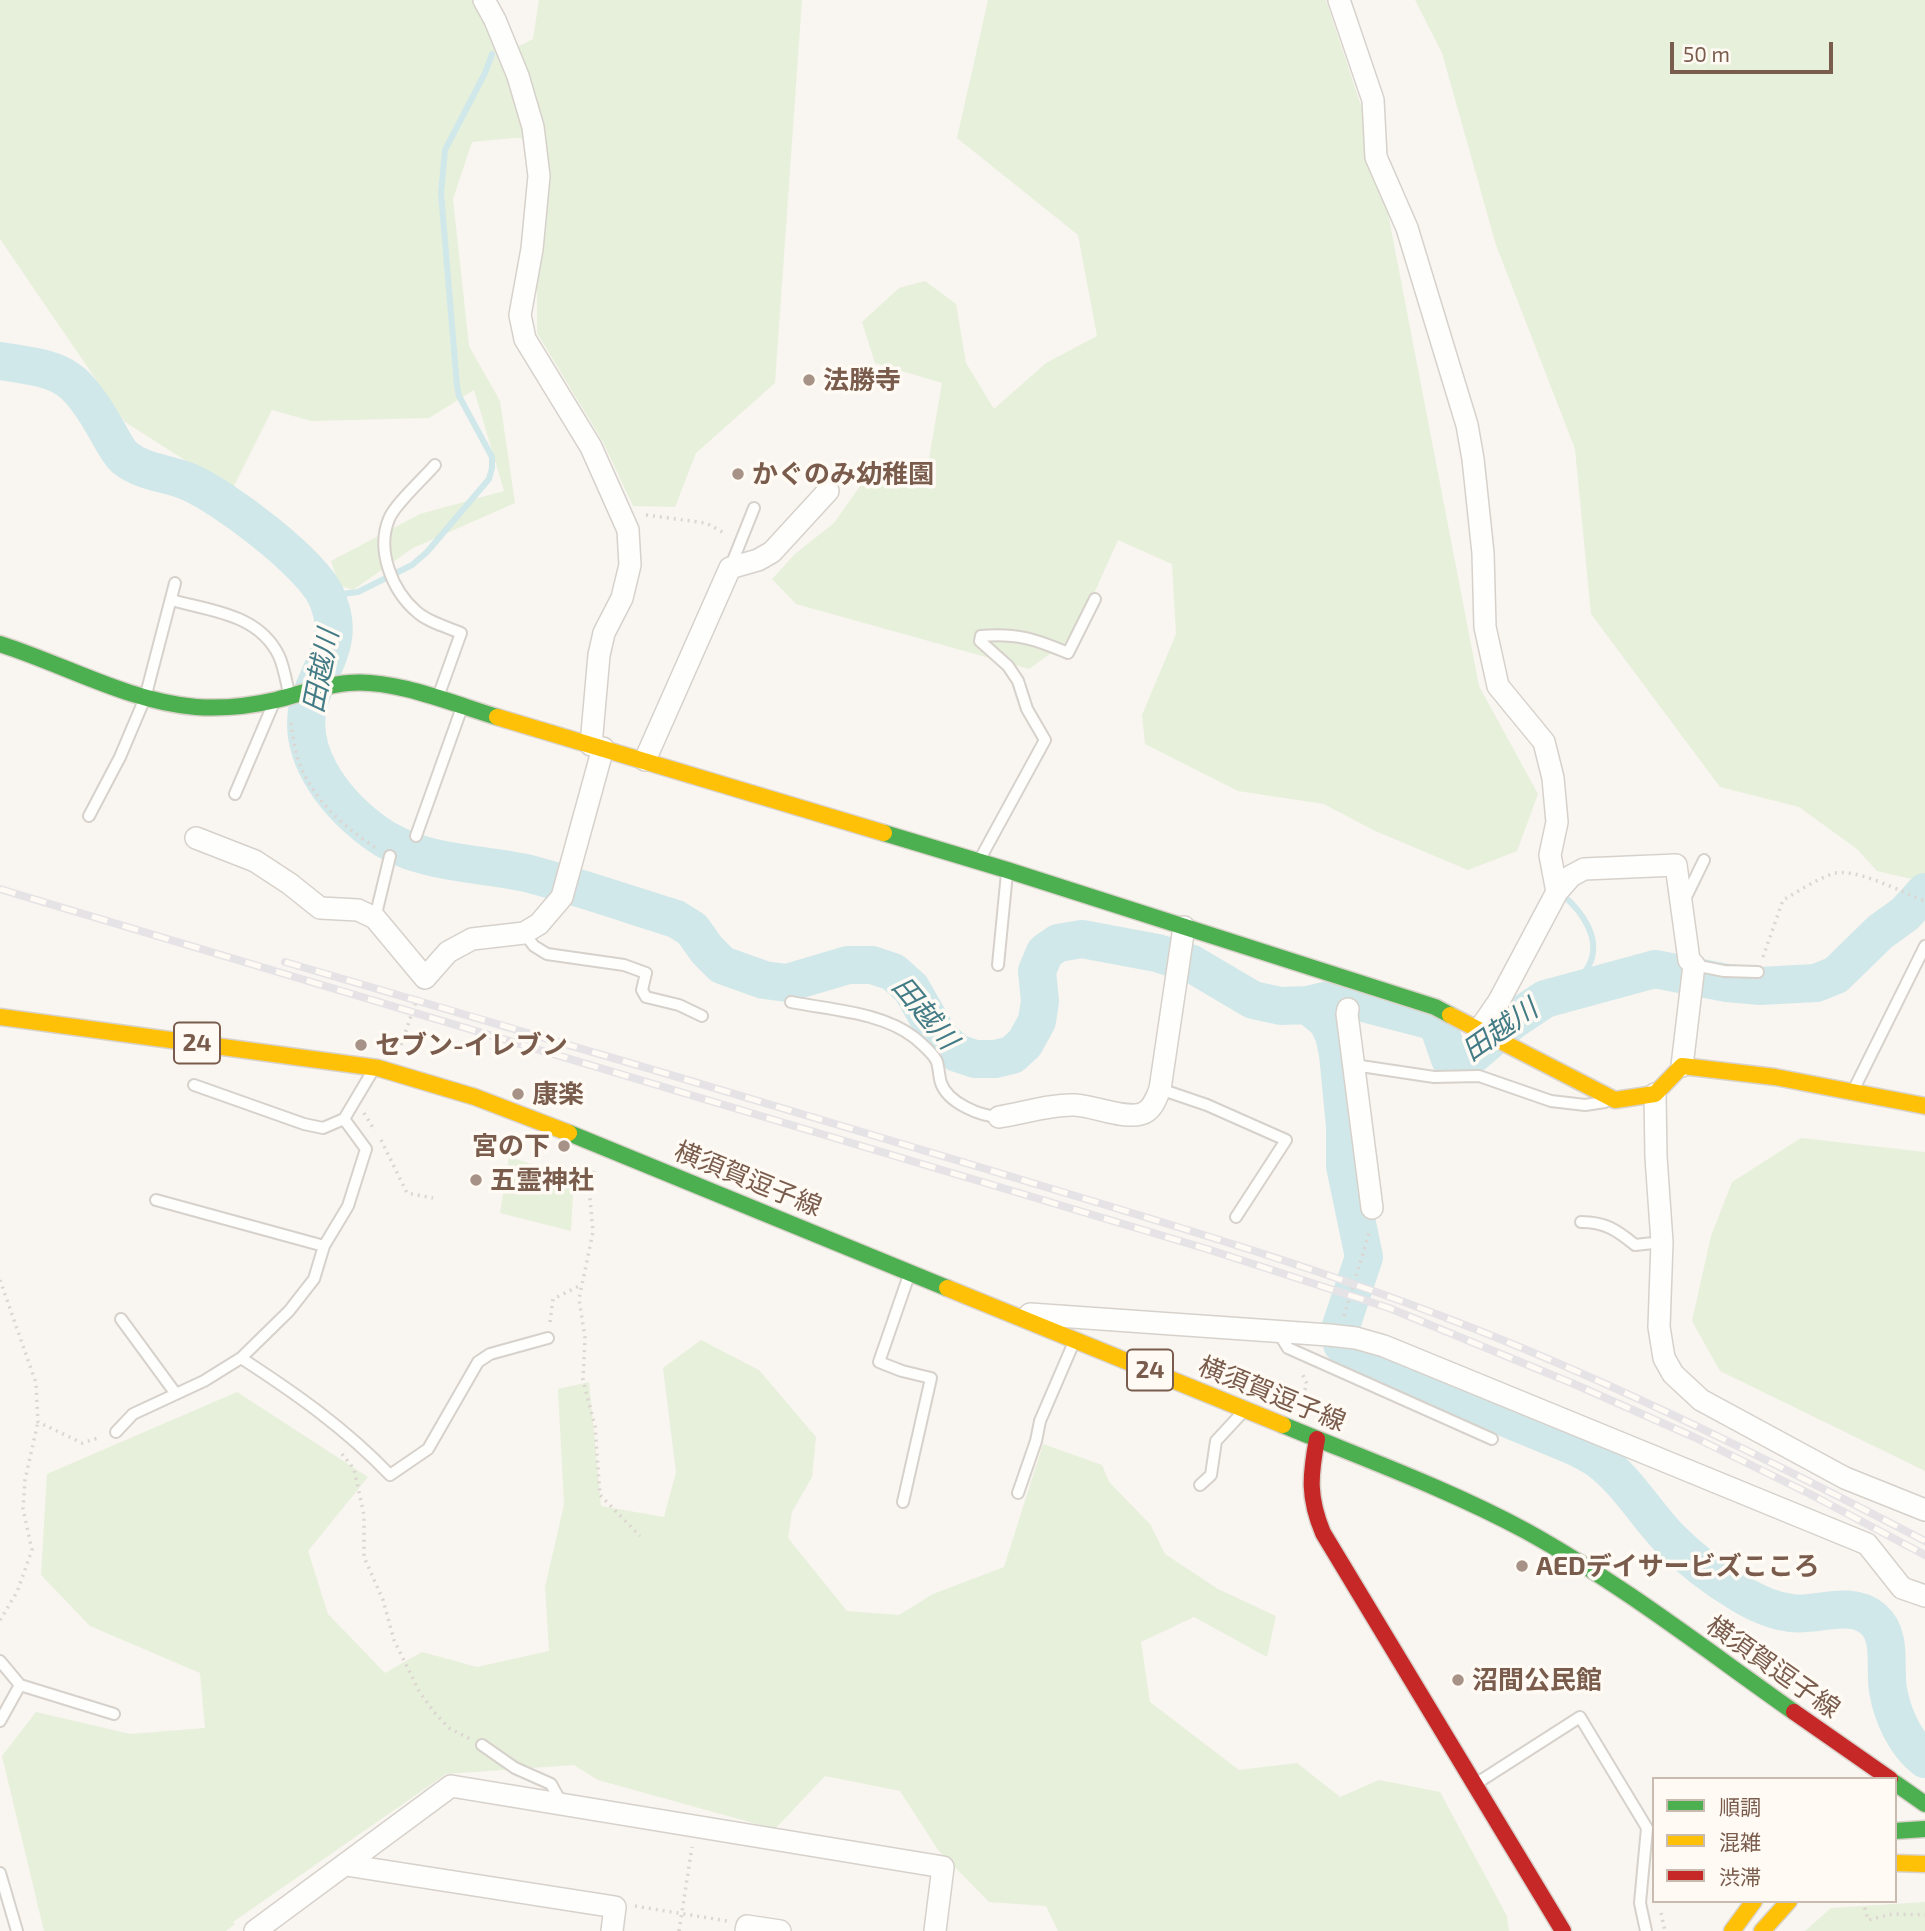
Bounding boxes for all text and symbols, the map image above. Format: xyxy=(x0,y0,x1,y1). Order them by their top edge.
scale bar xyxy=(1673,28,1836,72)
text: 50 m xyxy=(1683,41,1730,66)
place label: 法勝寺 xyxy=(823,364,901,396)
marker: 法勝寺 xyxy=(801,372,817,388)
place label: かぐのみ幼稚園 xyxy=(752,458,934,490)
marker: かぐのみ幼稚園 xyxy=(730,466,746,482)
water label: 田越川 xyxy=(296,627,346,715)
water label: 田越川 xyxy=(885,970,965,1056)
water label: 田越川 xyxy=(1456,992,1544,1068)
road number: 24 xyxy=(174,1023,220,1064)
place label: セブン-イレブン xyxy=(375,1029,568,1061)
marker: セブン-イレブン xyxy=(353,1037,369,1053)
place label: 康楽 xyxy=(532,1078,584,1110)
marker: 康楽 xyxy=(510,1086,526,1102)
place label: 宮の下 xyxy=(472,1130,550,1162)
street label: 横須賀逗子線 xyxy=(670,1135,826,1223)
marker: 宮の下 xyxy=(556,1138,572,1154)
place label: 五霊神社 xyxy=(490,1164,594,1196)
marker: 五霊神社 xyxy=(468,1172,484,1188)
road number: 24 xyxy=(1127,1350,1173,1390)
street label: 横須賀逗子線 xyxy=(1194,1350,1350,1438)
place label: AEDデイサービズこころ xyxy=(1536,1550,1820,1582)
marker: AEDデイサービズこころ xyxy=(1514,1558,1530,1574)
street label: 横須賀逗子線 xyxy=(1700,1609,1846,1725)
place label: 沼間公民館 xyxy=(1472,1664,1602,1696)
marker: 沼間公民館 xyxy=(1450,1672,1466,1688)
legend xyxy=(1652,1777,1897,1903)
text: 順調 xyxy=(1719,1794,1761,1819)
text: 混雑 xyxy=(1719,1829,1761,1854)
text: 渋滞 xyxy=(1719,1864,1761,1889)

